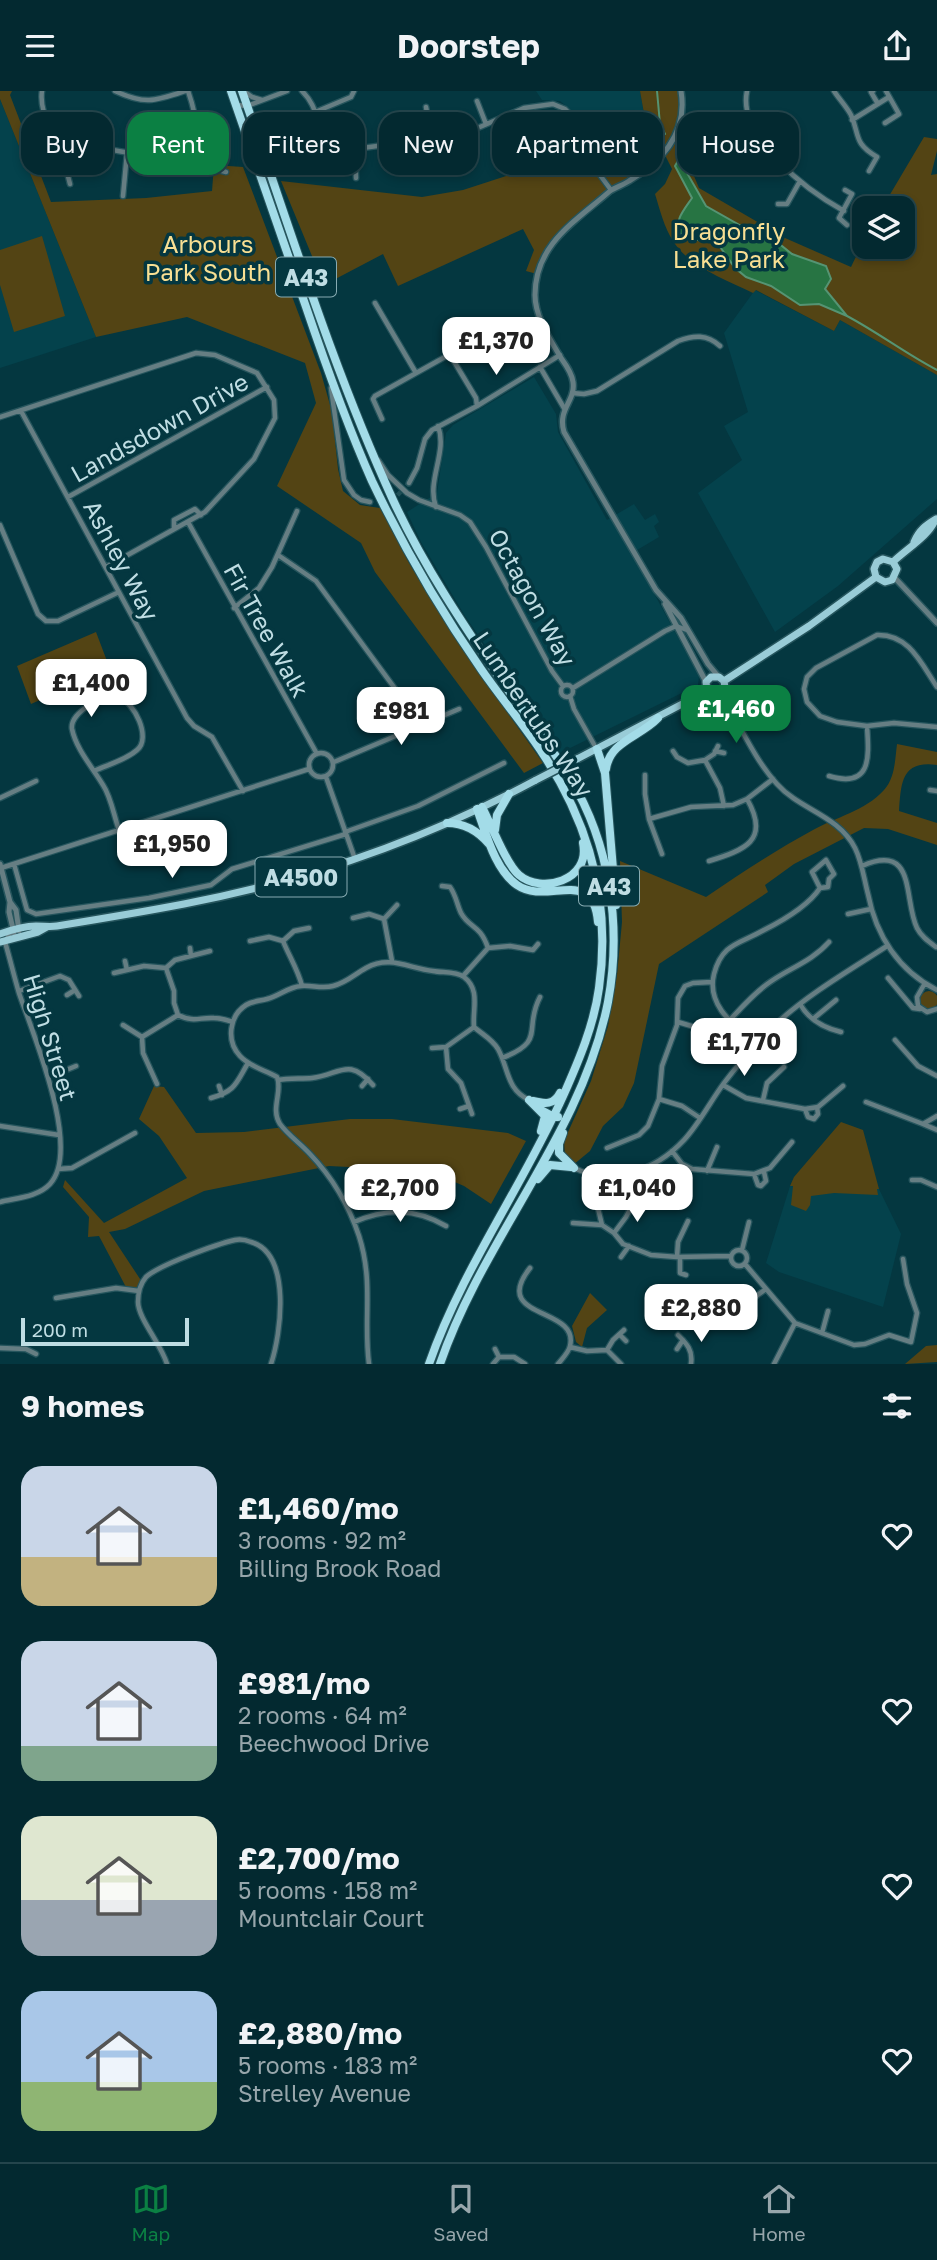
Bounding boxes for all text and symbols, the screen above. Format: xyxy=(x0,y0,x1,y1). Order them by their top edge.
icon: menu xyxy=(21,27,59,65)
text: Doorstep xyxy=(397,27,540,65)
icon: share xyxy=(878,27,916,65)
chip: Buy xyxy=(21,112,113,175)
chip: Rent xyxy=(127,112,229,175)
chip: Filters xyxy=(243,112,365,175)
chip: New xyxy=(379,112,478,175)
chip: Apartment xyxy=(492,112,663,175)
chip: House xyxy=(677,112,799,175)
map controls xyxy=(852,196,915,259)
button: layers xyxy=(852,196,915,259)
park label: Dragonfly Lake Park xyxy=(673,216,785,273)
park label: Arbours Park South xyxy=(145,229,271,286)
road number: A43 xyxy=(276,258,336,297)
pin: £1,370 xyxy=(439,317,553,377)
text: £1,370 xyxy=(458,326,534,354)
street label: Landsdown Drive xyxy=(65,366,253,488)
street label: Ashley Way xyxy=(78,495,166,625)
street label: Octagon Way xyxy=(483,523,583,671)
street label: Fir Tree Walk xyxy=(218,558,316,702)
street label: Lumbertubs Way xyxy=(468,626,600,802)
pin: £1,400 xyxy=(34,659,148,719)
text: £1,400 xyxy=(52,668,130,696)
pin: £1,460 xyxy=(679,685,793,745)
pin: £981 xyxy=(360,687,442,747)
text: £1,460 xyxy=(697,694,775,722)
text: £981 xyxy=(373,696,429,724)
pin: £1,950 xyxy=(115,821,229,880)
text: £1,950 xyxy=(133,829,211,857)
road number: A4500 xyxy=(256,857,346,897)
road number: A43 xyxy=(579,867,639,905)
street label: High Street xyxy=(18,970,84,1104)
pin: £1,770 xyxy=(687,1019,801,1078)
text: £1,770 xyxy=(707,1027,781,1055)
pin: £2,700 xyxy=(343,1165,457,1224)
pin: £1,040 xyxy=(580,1165,694,1224)
text: £2,700 xyxy=(360,1173,440,1201)
text: £1,040 xyxy=(598,1173,676,1201)
pin: £2,880 xyxy=(644,1285,758,1344)
text: £2,880 xyxy=(661,1293,741,1321)
scale bar xyxy=(21,1315,189,1347)
text: 200 m xyxy=(32,1318,88,1341)
icon: filters xyxy=(878,1387,916,1425)
text: 9 homes xyxy=(21,1388,144,1424)
text: £1,460/mo xyxy=(238,1490,399,1526)
icon: home xyxy=(77,1494,161,1578)
icon: heart xyxy=(878,1517,916,1555)
text: 3 rooms · 92 m² xyxy=(238,1526,406,1554)
text: Billing Brook Road xyxy=(238,1554,441,1582)
text: £981/mo xyxy=(238,1665,370,1701)
icon: home xyxy=(77,1669,161,1753)
icon: heart xyxy=(878,1692,916,1730)
text: 2 rooms · 64 m² xyxy=(238,1701,407,1729)
text: Beechwood Drive xyxy=(238,1729,429,1757)
text: £2,700/mo xyxy=(238,1840,400,1876)
icon: home xyxy=(77,1844,161,1928)
icon: heart xyxy=(878,1867,916,1905)
text: 5 rooms · 158 m² xyxy=(238,1876,417,1904)
text: Mountclair Court xyxy=(238,1904,424,1932)
text: £2,880/mo xyxy=(238,2015,402,2051)
icon: home xyxy=(77,2019,161,2103)
icon: heart xyxy=(878,2042,916,2080)
text: 5 rooms · 183 m² xyxy=(238,2051,417,2079)
text: Strelley Avenue xyxy=(238,2079,411,2107)
tab: Map xyxy=(132,2180,170,2245)
tab: Saved xyxy=(433,2180,489,2245)
tab: Home xyxy=(752,2180,805,2245)

